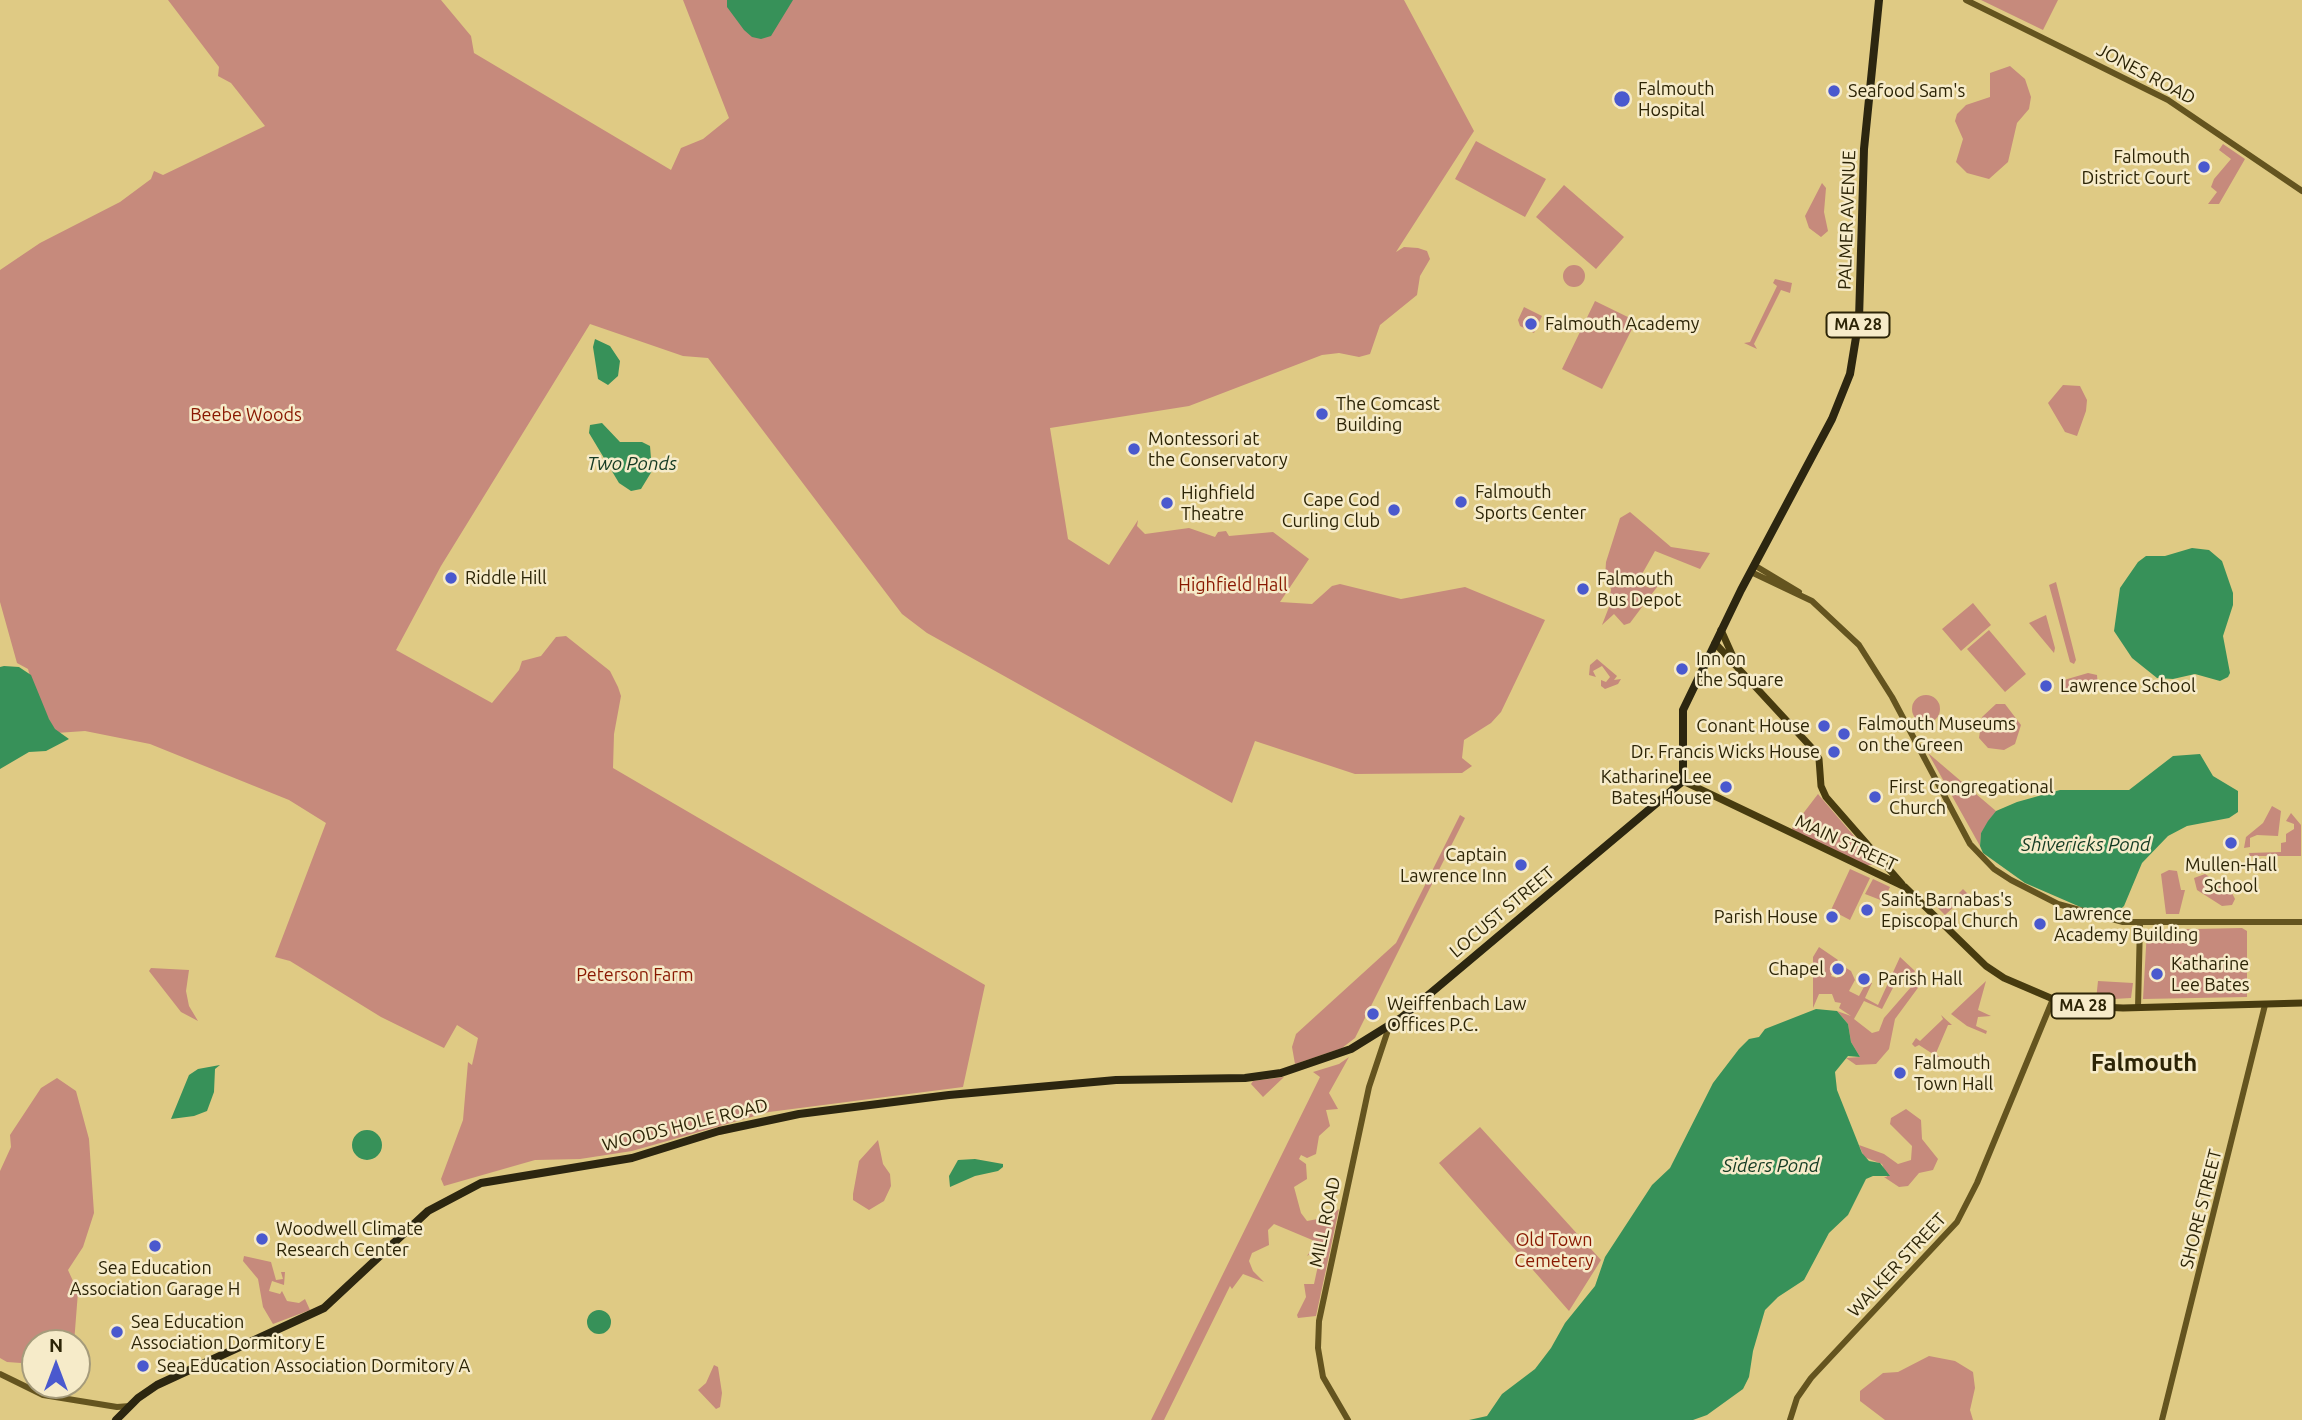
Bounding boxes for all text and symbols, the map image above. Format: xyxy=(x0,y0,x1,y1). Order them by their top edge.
street label: JONES ROAD xyxy=(2093,39,2199,109)
place label: Falmouth Hospital xyxy=(1638,78,1714,120)
place label: Seafood Sam's xyxy=(1848,80,1965,102)
marker: Seafood Sam's xyxy=(1826,83,1842,99)
marker: Falmouth Hospital xyxy=(1612,89,1632,109)
place label: Falmouth District Court xyxy=(2082,146,2190,188)
street label: PALMER AVENUE xyxy=(1834,150,1860,290)
marker: Falmouth District Court xyxy=(2196,159,2212,175)
road number: MA 28 xyxy=(1826,312,1890,338)
place label: Falmouth Academy xyxy=(1545,313,1699,335)
marker: Falmouth Academy xyxy=(1523,316,1539,332)
place label: The Comcast Building xyxy=(1336,393,1440,436)
park label: Beebe Woods xyxy=(190,404,302,426)
marker: The Comcast Building xyxy=(1314,406,1330,422)
place label: Montessori at the Conservatory xyxy=(1148,428,1288,471)
marker: Montessori at the Conservatory xyxy=(1126,441,1142,457)
water label: Two Ponds xyxy=(587,453,677,475)
place label: Falmouth Sports Center xyxy=(1475,481,1586,524)
place label: Highfield Theatre xyxy=(1181,482,1255,524)
place label: Cape Cod Curling Club xyxy=(1282,489,1380,532)
marker: Falmouth Sports Center xyxy=(1453,494,1469,510)
marker: Highfield Theatre xyxy=(1159,495,1175,511)
marker: Cape Cod Curling Club xyxy=(1386,502,1402,518)
place label: Riddle Hill xyxy=(465,567,547,589)
place label: Falmouth Bus Depot xyxy=(1597,568,1681,610)
marker: Riddle Hill xyxy=(443,570,459,586)
park label: Highfield Hall xyxy=(1178,574,1288,596)
marker: Falmouth Bus Depot xyxy=(1575,581,1591,597)
place label: Inn on the Square xyxy=(1696,648,1784,690)
marker: Inn on the Square xyxy=(1674,661,1690,677)
place label: Lawrence School xyxy=(2060,675,2196,697)
marker: Lawrence School xyxy=(2038,678,2054,694)
place label: Falmouth Museums on the Green xyxy=(1858,713,2016,756)
place label: Conant House xyxy=(1696,715,1810,737)
marker: Conant House xyxy=(1816,718,1832,734)
marker: Falmouth Museums on the Green xyxy=(1836,726,1852,742)
place label: Dr. Francis Wicks House xyxy=(1631,741,1820,763)
marker: Dr. Francis Wicks House xyxy=(1826,744,1842,760)
place label: Katharine Lee Bates House xyxy=(1601,766,1712,808)
place label: First Congregational Church xyxy=(1889,776,2053,818)
marker: Katharine Lee Bates House xyxy=(1718,779,1734,795)
marker: First Congregational Church xyxy=(1867,789,1883,805)
street label: MAIN STREET xyxy=(1792,810,1900,876)
water label: Shivericks Pond xyxy=(2021,834,2151,856)
marker: Mullen-Hall School xyxy=(2223,835,2239,851)
place label: Captain Lawrence Inn xyxy=(1400,844,1507,886)
place label: Mullen-Hall School xyxy=(2185,854,2277,896)
marker: Captain Lawrence Inn xyxy=(1513,857,1529,873)
street label: LOCUST STREET xyxy=(1445,862,1559,962)
place label: Saint Barnabas's Episcopal Church xyxy=(1881,889,2018,932)
marker: Saint Barnabas's Episcopal Church xyxy=(1859,902,1875,918)
place label: Lawrence Academy Building xyxy=(2054,903,2198,946)
place label: Parish House xyxy=(1714,906,1818,928)
marker: Parish House xyxy=(1824,909,1840,925)
marker: Lawrence Academy Building xyxy=(2032,916,2048,932)
place label: Katharine Lee Bates xyxy=(2171,953,2250,996)
place label: Chapel xyxy=(1768,958,1824,980)
marker: Chapel xyxy=(1830,961,1846,977)
park label: Peterson Farm xyxy=(576,964,694,986)
marker: Katharine Lee Bates xyxy=(2149,966,2165,982)
place label: Parish Hall xyxy=(1878,968,1962,990)
marker: Parish Hall xyxy=(1856,971,1872,987)
place label: Weiffenbach Law Offices P.C. xyxy=(1387,993,1527,1036)
road number: MA 28 xyxy=(2052,994,2114,1018)
marker: Weiffenbach Law Offices P.C. xyxy=(1365,1006,1381,1022)
district label: Falmouth xyxy=(2091,1049,2197,1077)
place label: Falmouth Town Hall xyxy=(1914,1052,1993,1094)
marker: Falmouth Town Hall xyxy=(1892,1065,1908,1081)
street label: WOODS HOLE ROAD xyxy=(600,1094,770,1156)
street label: SHORE STREET xyxy=(2176,1147,2226,1271)
water label: Siders Pond xyxy=(1723,1155,1819,1177)
street label: MILL ROAD xyxy=(1305,1175,1345,1269)
street label: WALKER STREET xyxy=(1843,1208,1951,1322)
place label: Woodwell Climate Research Center xyxy=(276,1218,423,1260)
park label: Old Town Cemetery xyxy=(1514,1229,1594,1272)
marker: Woodwell Climate Research Center xyxy=(254,1231,270,1247)
marker: Sea Education Association Garage H xyxy=(147,1238,163,1254)
place label: Sea Education Association Garage H xyxy=(70,1257,240,1300)
place label: Sea Education Association Dormitory E xyxy=(131,1311,325,1354)
marker: Sea Education Association Dormitory E xyxy=(109,1324,125,1340)
north arrow xyxy=(21,1329,91,1399)
text: N xyxy=(49,1334,63,1356)
place label: Sea Education Association Dormitory A xyxy=(157,1355,470,1377)
marker: Sea Education Association Dormitory A xyxy=(135,1358,151,1374)

